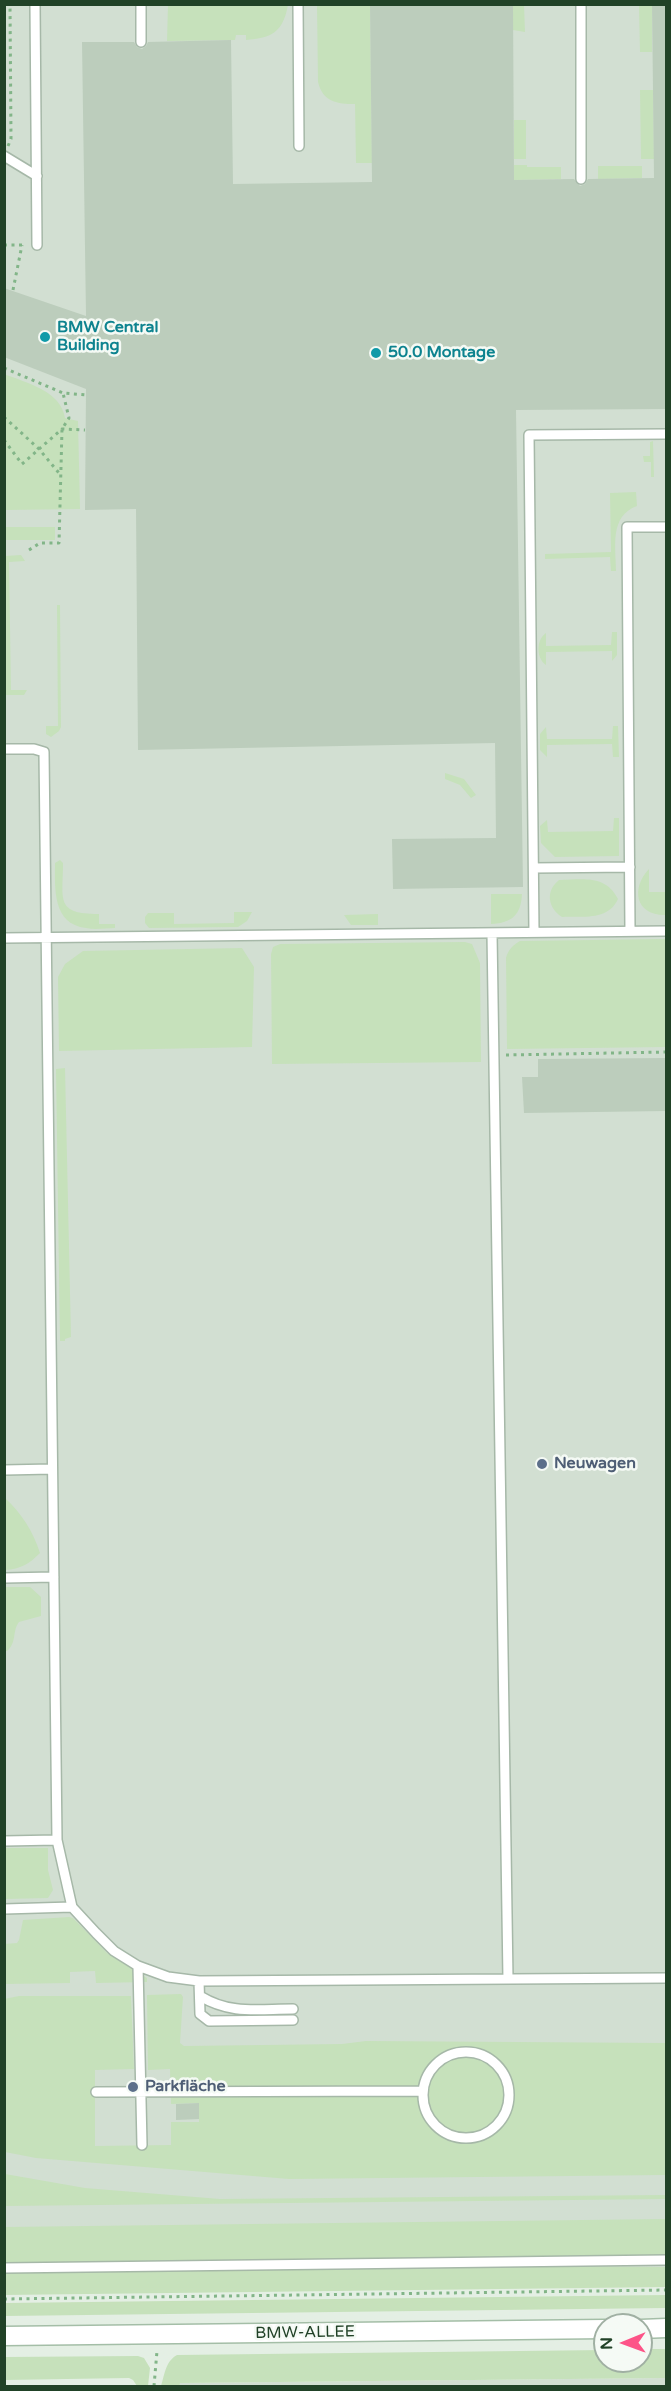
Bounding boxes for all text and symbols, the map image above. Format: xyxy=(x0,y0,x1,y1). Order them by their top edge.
place label: BMW Central Building xyxy=(57,318,159,356)
marker: BMW Central Building xyxy=(38,330,52,344)
place label: 50.0 Montage xyxy=(388,343,495,363)
marker: 50.0 Montage xyxy=(369,346,383,360)
place label: Neuwagen xyxy=(554,1454,636,1474)
marker: Neuwagen xyxy=(535,1457,549,1471)
place label: Parkfläche xyxy=(145,2077,226,2097)
marker: Parkfläche xyxy=(126,2080,140,2094)
north arrow xyxy=(593,2313,653,2373)
street label: BMW-ALLEE xyxy=(255,2323,355,2343)
text: N xyxy=(597,2337,617,2350)

